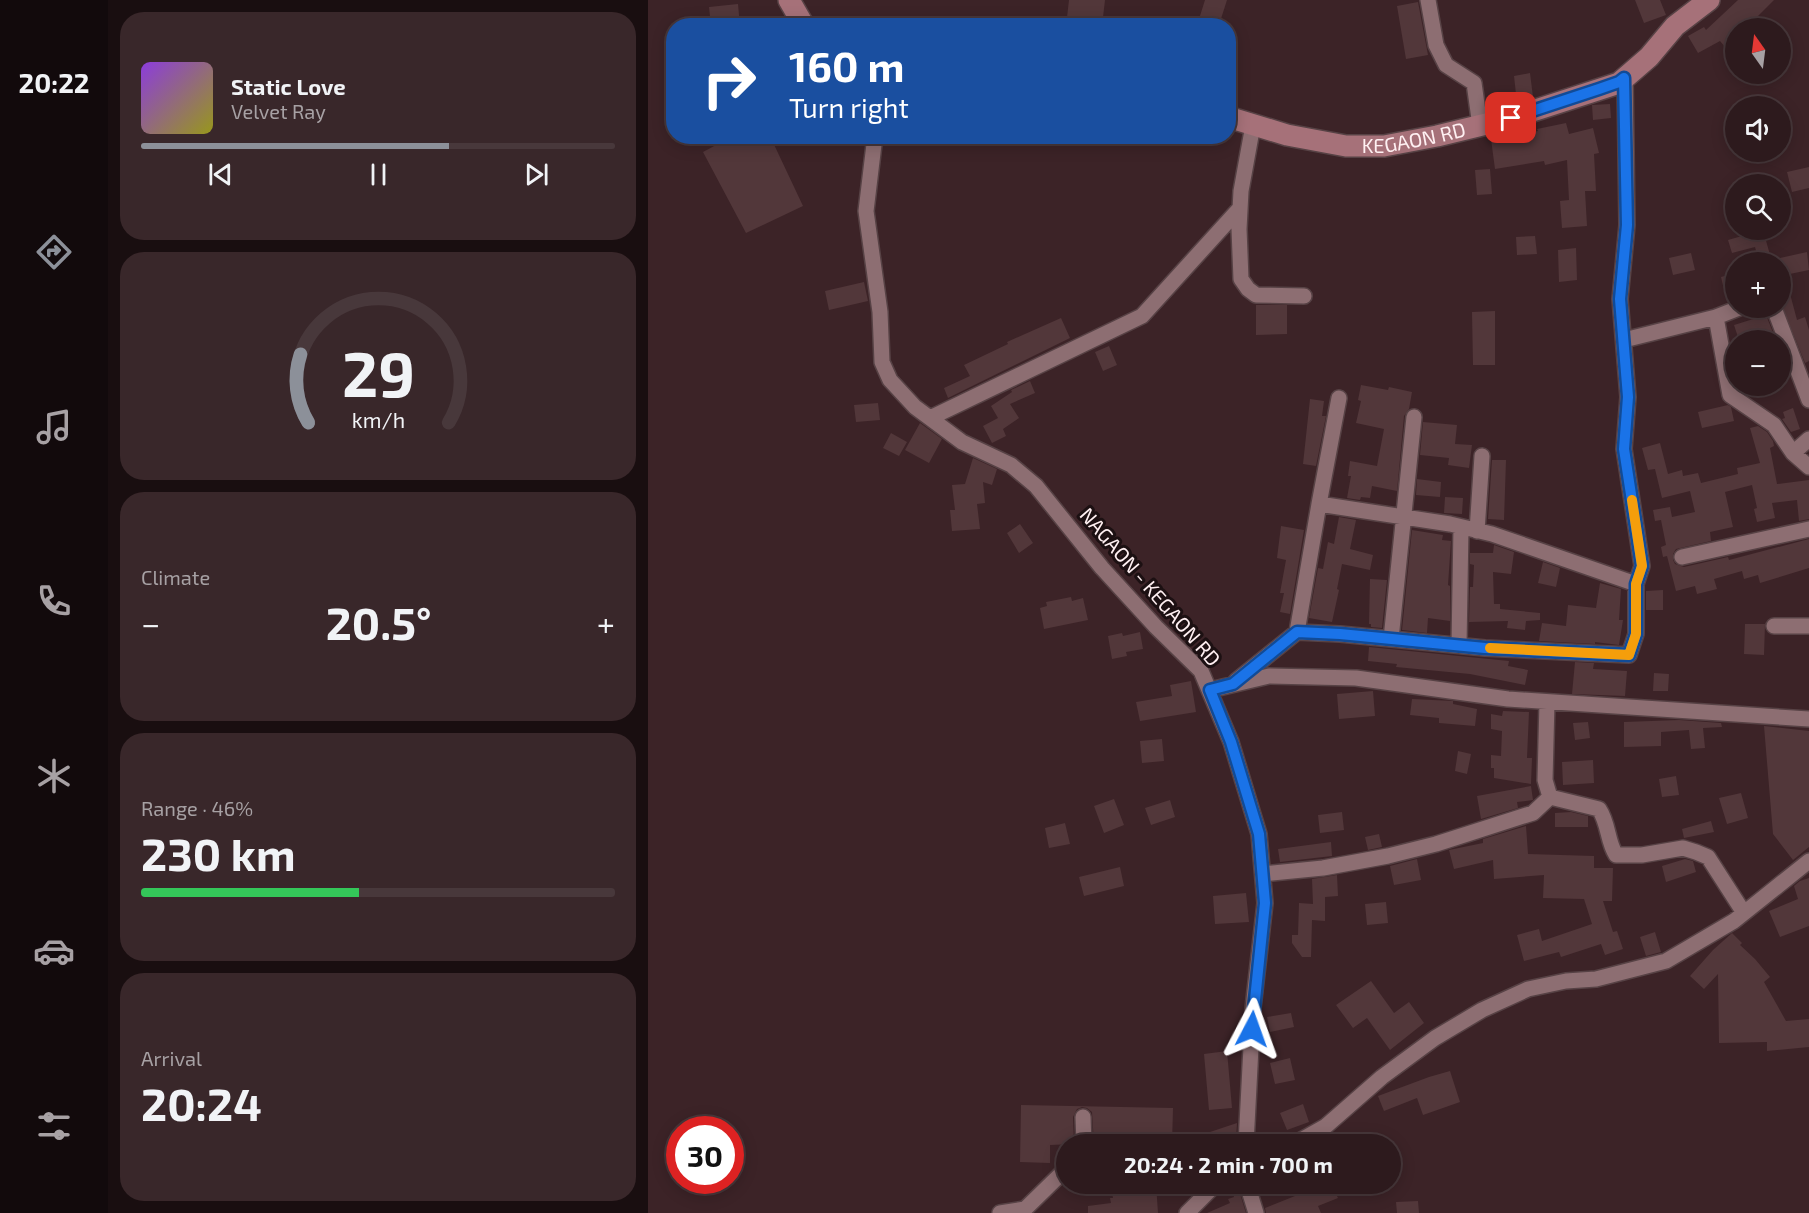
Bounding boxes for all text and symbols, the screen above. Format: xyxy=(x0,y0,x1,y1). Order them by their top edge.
north arrow xyxy=(1725,18,1791,84)
map controls xyxy=(1725,18,1791,396)
text: 160 m xyxy=(789,40,905,90)
icon: right xyxy=(690,42,768,120)
text: 20:22 xyxy=(18,66,90,98)
text: Static Love xyxy=(231,73,346,99)
text: Turn right xyxy=(789,91,909,123)
pin xyxy=(1485,92,1536,143)
button: sound xyxy=(1725,96,1791,162)
text: Velvet Ray xyxy=(231,99,326,123)
icon: arrive xyxy=(1494,101,1527,134)
street label: KEGAON RD xyxy=(1362,117,1468,157)
icon: previous xyxy=(204,158,237,191)
icon: pause xyxy=(362,158,395,191)
icon: next xyxy=(520,158,553,191)
button: search xyxy=(1725,174,1791,240)
icon: directions xyxy=(33,231,75,273)
button: + xyxy=(1725,252,1791,318)
button: − xyxy=(1725,330,1791,396)
text: 29 xyxy=(341,335,415,410)
icon: music xyxy=(33,406,75,448)
text: km/h xyxy=(351,408,405,433)
street label: NAGAON - KEGAON RD xyxy=(1075,502,1226,670)
text: Climate xyxy=(141,565,210,589)
icon: phone xyxy=(33,580,75,622)
text: 20.5° xyxy=(326,595,431,649)
text: − xyxy=(141,603,160,643)
text: + xyxy=(597,603,615,643)
icon: climate xyxy=(33,755,75,797)
text: Range · 46% xyxy=(141,796,253,820)
text: 230 km xyxy=(141,826,296,880)
icon: car xyxy=(33,930,75,972)
position arrow xyxy=(1220,997,1284,1061)
text: Arrival xyxy=(141,1046,202,1070)
text: 20:24 xyxy=(141,1076,262,1130)
icon: filters xyxy=(33,1105,75,1147)
speed limit sign: 30 xyxy=(666,1116,744,1194)
text: 20:24 · 2 min · 700 m xyxy=(1124,1151,1333,1177)

